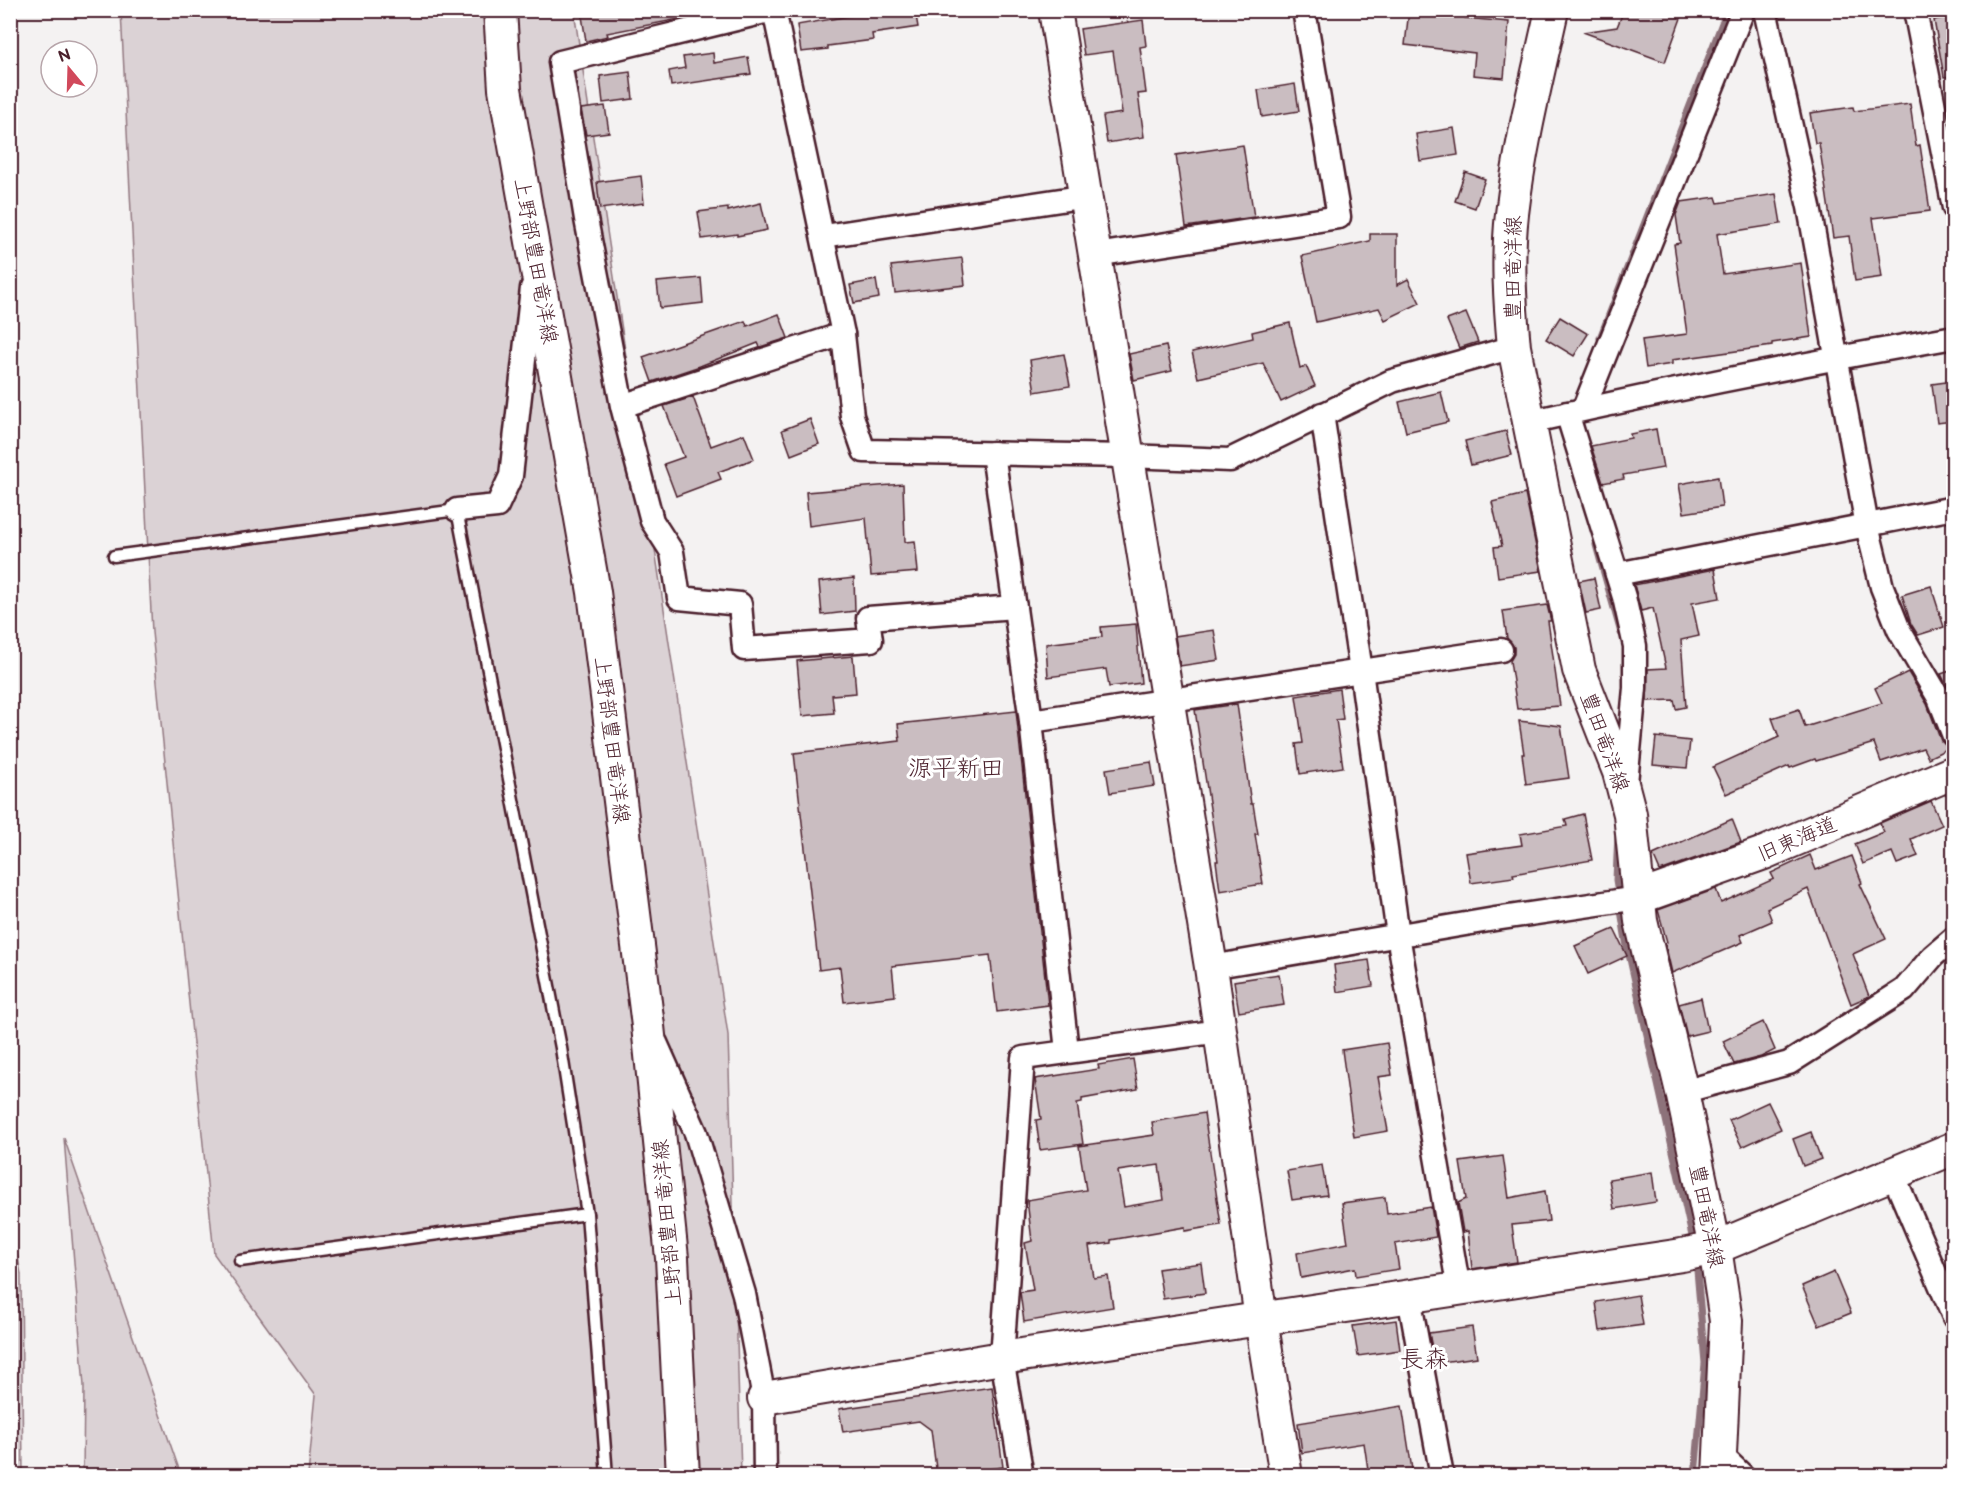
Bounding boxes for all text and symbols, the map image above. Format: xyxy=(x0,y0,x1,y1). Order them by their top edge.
north arrow xyxy=(39,39,99,99)
text: N xyxy=(56,45,73,67)
street label: 上野部豊田竜洋線 xyxy=(509,176,562,346)
street label: 豊田竜洋線 xyxy=(1501,216,1526,321)
street label: 上野部豊田竜洋線 xyxy=(589,655,634,825)
street label: 豊田竜洋線 xyxy=(1575,689,1634,796)
district label: 源平新田 xyxy=(908,754,1004,783)
street label: 旧東海道 xyxy=(1754,812,1841,867)
street label: 上野部豊田竜洋線 xyxy=(648,1138,687,1308)
street label: 豊田竜洋線 xyxy=(1684,1162,1729,1270)
district label: 長森 xyxy=(1400,1345,1448,1374)

